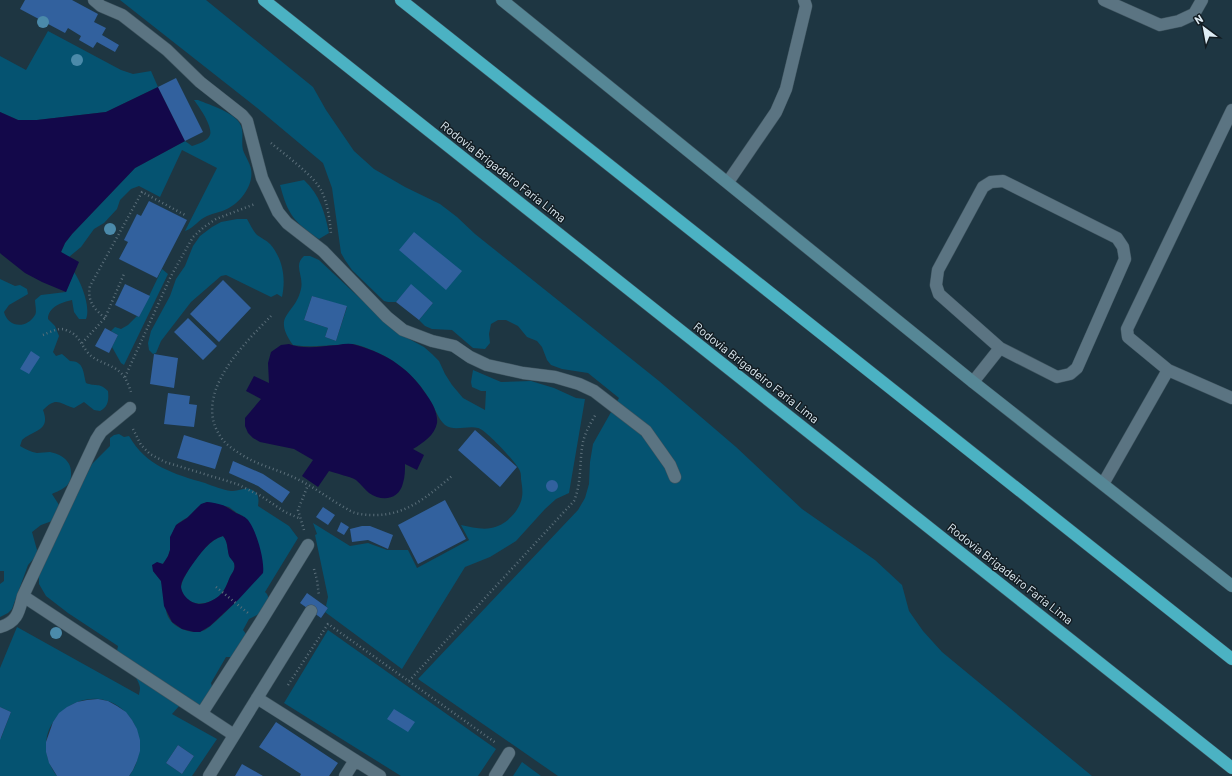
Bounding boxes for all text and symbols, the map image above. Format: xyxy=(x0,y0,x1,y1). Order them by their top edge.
north arrow xyxy=(1184,8,1224,48)
text: N xyxy=(1192,12,1205,27)
street label: Rodovia Brigadeiro Faria Lima xyxy=(438,118,569,225)
street label: Rodovia Brigadeiro Faria Lima xyxy=(691,319,822,426)
street label: Rodovia Brigadeiro Faria Lima xyxy=(945,520,1076,627)

